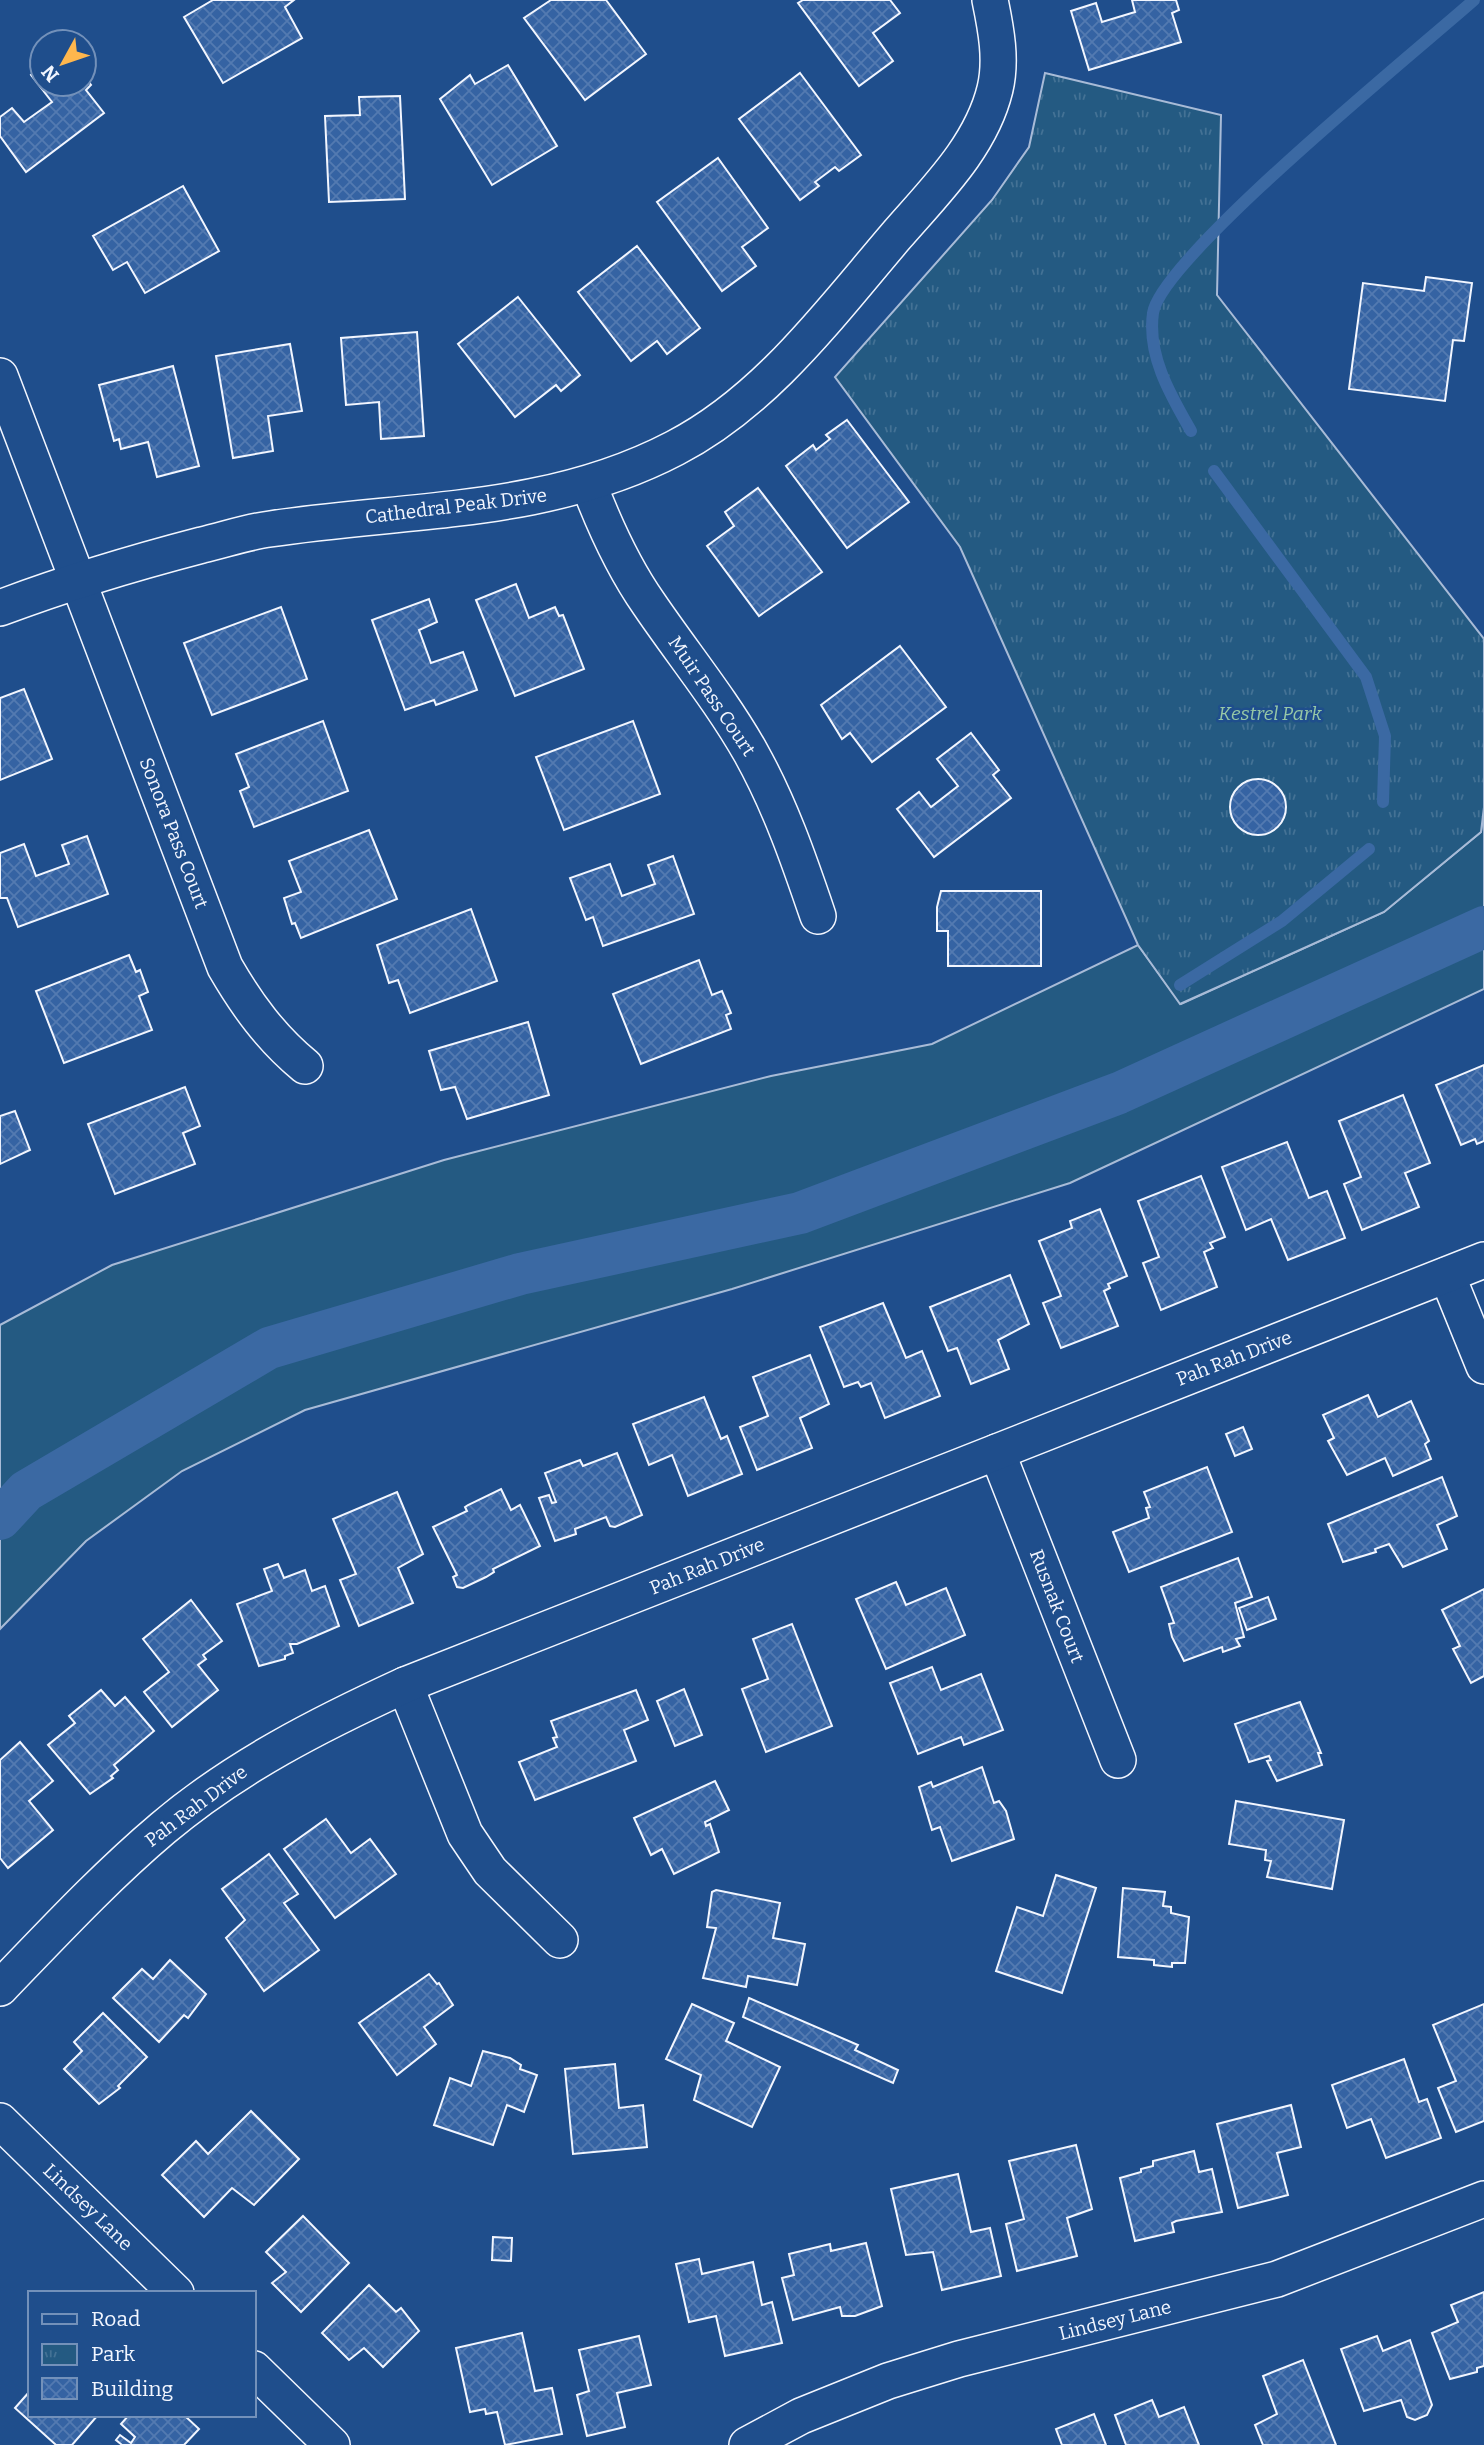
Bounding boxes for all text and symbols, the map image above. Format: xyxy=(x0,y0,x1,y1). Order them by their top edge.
north arrow xyxy=(28,28,98,98)
text: N xyxy=(37,60,64,87)
street label: Cathedral Peak Drive xyxy=(364,483,548,529)
street label: Muir Pass Court xyxy=(663,632,761,760)
park label: Kestrel Park xyxy=(1218,702,1322,725)
street label: Sonora Pass Court xyxy=(135,754,213,912)
street label: Pah Rah Drive xyxy=(1173,1325,1295,1391)
street label: Pah Rah Drive xyxy=(646,1533,768,1599)
street label: Rusnak Court xyxy=(1025,1546,1089,1666)
street label: Pah Rah Drive xyxy=(140,1760,252,1852)
street label: Lindsey Lane xyxy=(39,2159,137,2255)
legend xyxy=(28,2291,256,2417)
street label: Lindsey Lane xyxy=(1056,2295,1174,2345)
text: Road xyxy=(91,2306,140,2332)
text: Park xyxy=(91,2341,135,2367)
text: Building xyxy=(91,2376,174,2402)

